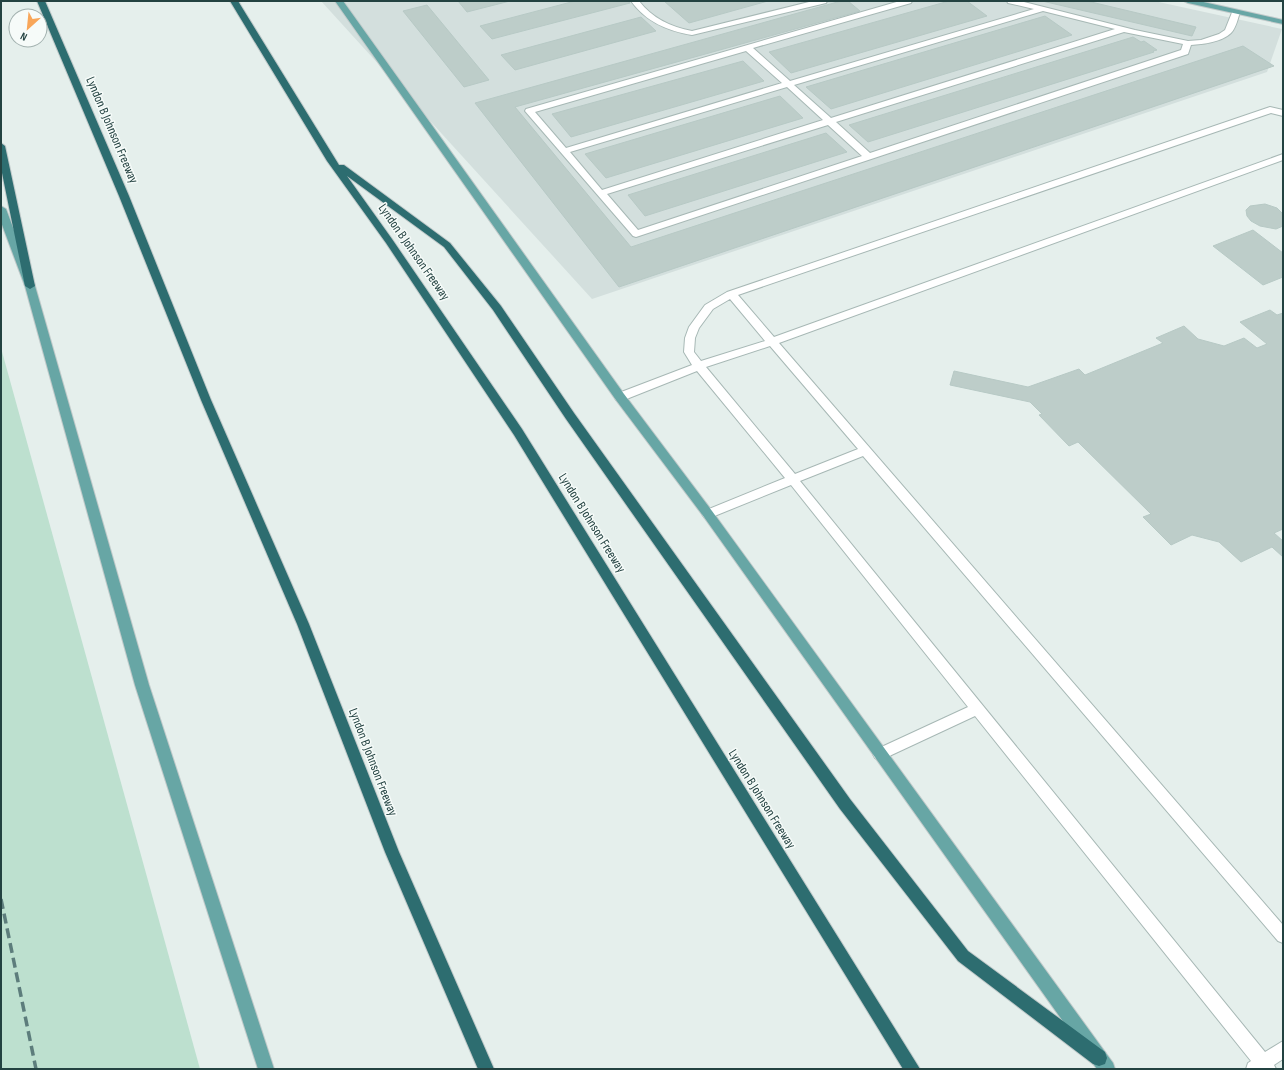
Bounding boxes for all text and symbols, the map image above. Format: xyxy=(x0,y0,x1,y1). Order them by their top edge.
north arrow xyxy=(8,8,48,48)
text: N xyxy=(18,29,29,44)
street label: Lyndon B Johnson Freeway xyxy=(82,74,142,186)
street label: Lyndon B Johnson Freeway xyxy=(375,201,453,303)
street label: Lyndon B Johnson Freeway xyxy=(555,470,629,576)
street label: Lyndon B Johnson Freeway xyxy=(345,706,401,818)
street label: Lyndon B Johnson Freeway xyxy=(725,746,799,852)

